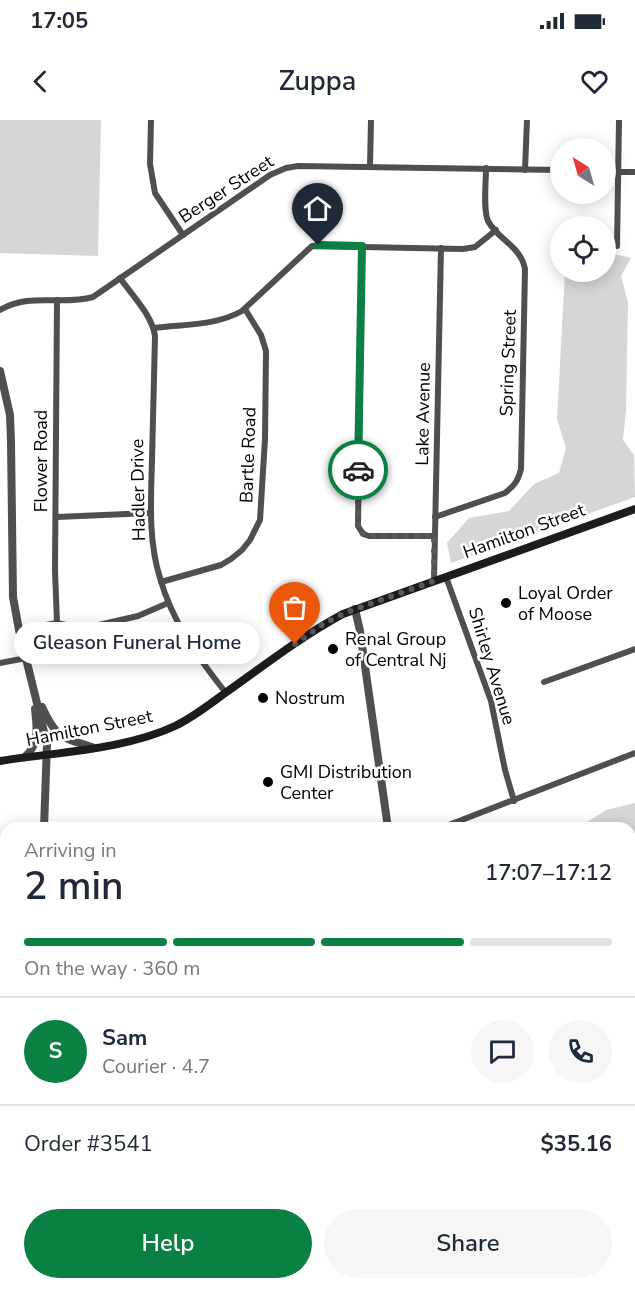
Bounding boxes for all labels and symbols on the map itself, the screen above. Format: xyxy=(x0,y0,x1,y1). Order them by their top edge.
north arrow xyxy=(550,138,616,204)
street label: Berger Street xyxy=(174,149,279,229)
pin xyxy=(292,183,343,245)
street label: Spring Street xyxy=(494,309,522,417)
street label: Lake Avenue xyxy=(410,362,436,466)
street label: Bartle Road xyxy=(234,406,262,504)
street label: Flower Road xyxy=(29,410,53,512)
street label: Hadler Drive xyxy=(125,439,151,541)
courier xyxy=(328,440,388,500)
street label: Hamilton Street xyxy=(460,498,589,564)
place label: Loyal Order of Moose xyxy=(518,581,613,626)
pin xyxy=(269,582,320,644)
marker: Loyal Order of Moose xyxy=(499,596,513,610)
street label: Shirley Avenue xyxy=(463,604,521,728)
callout: Gleason Funeral Home xyxy=(13,623,259,665)
place label: Renal Group of Central Nj xyxy=(345,627,447,672)
marker: Renal Group of Central Nj xyxy=(326,642,340,656)
place label: Nostrum xyxy=(275,686,345,710)
marker: Nostrum xyxy=(256,691,270,705)
street label: Hamilton Street xyxy=(24,704,155,752)
place label: GMI Distribution Center xyxy=(280,760,412,805)
marker: GMI Distribution Center xyxy=(261,775,275,789)

